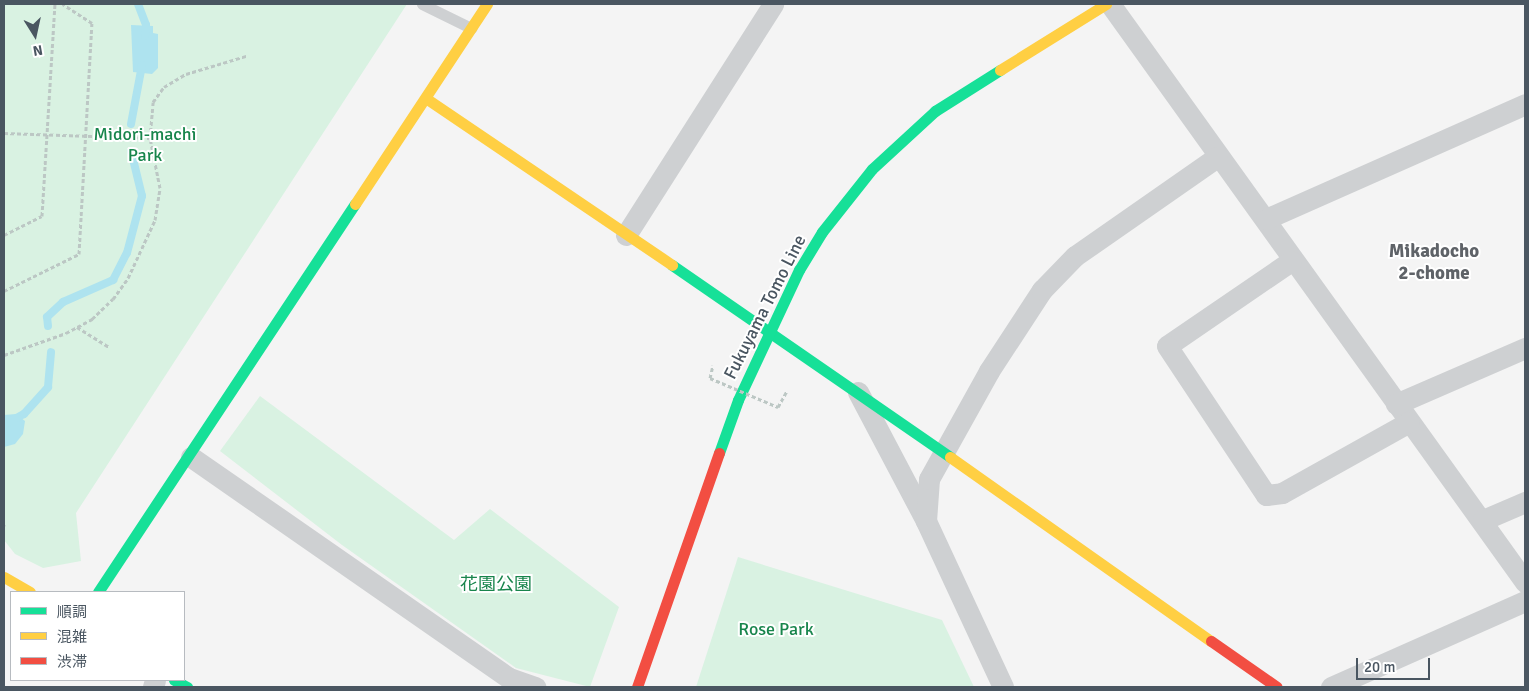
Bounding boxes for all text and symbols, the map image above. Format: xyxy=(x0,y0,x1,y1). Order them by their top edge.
north arrow xyxy=(10,10,60,60)
text: N xyxy=(31,41,44,59)
park label: Midori-machi Park xyxy=(94,124,196,166)
street label: Fukuyama Tomo Line xyxy=(719,231,811,383)
district label: Mikadocho 2-chome xyxy=(1389,241,1479,285)
park label: 花園公園 xyxy=(460,573,532,595)
legend xyxy=(10,591,185,681)
text: 順調 xyxy=(57,603,87,621)
park label: Rose Park xyxy=(738,618,814,640)
text: 混雑 xyxy=(57,628,87,646)
scale bar xyxy=(1359,648,1433,680)
text: 渋滞 xyxy=(57,653,87,671)
text: 20 m xyxy=(1364,658,1395,676)

